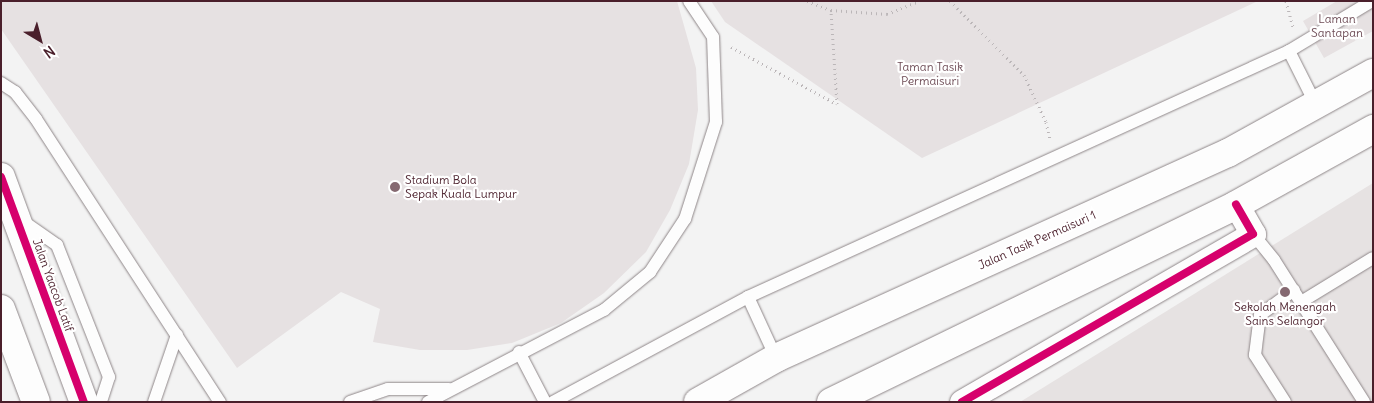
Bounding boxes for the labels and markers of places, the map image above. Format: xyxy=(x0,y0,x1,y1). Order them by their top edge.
place label: Stadium Bola Sepak Kuala Lumpur xyxy=(405,173,517,201)
marker: Stadium Bola Sepak Kuala Lumpur xyxy=(389,181,401,193)
marker: Sekolah Menengah Sains Selangor xyxy=(1279,286,1291,298)
place label: Sekolah Menengah Sains Selangor xyxy=(1234,300,1336,328)

